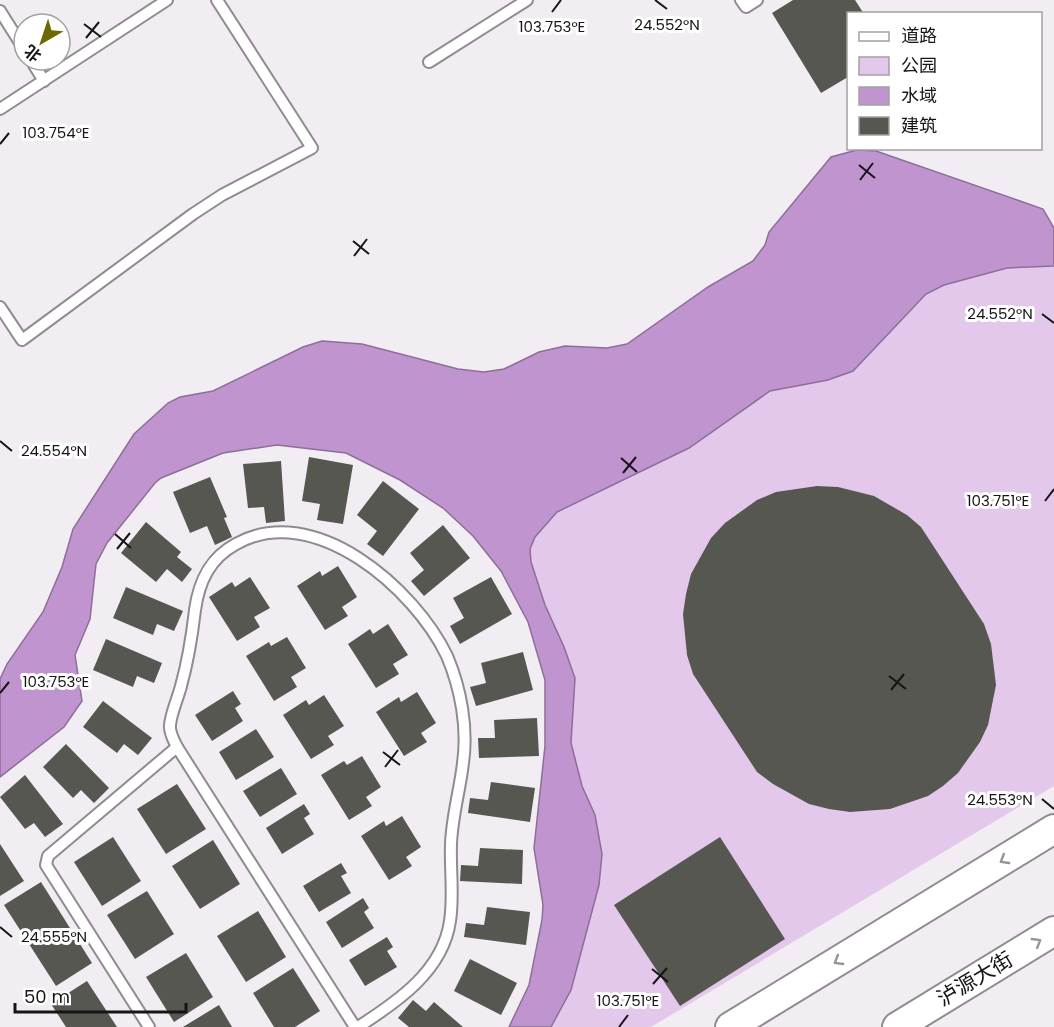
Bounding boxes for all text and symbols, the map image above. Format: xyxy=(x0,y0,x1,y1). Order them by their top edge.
north arrow xyxy=(12,12,72,72)
legend xyxy=(847,12,1042,150)
text: 24.552°N xyxy=(634,14,700,35)
text: 103.753°E xyxy=(519,16,585,37)
text: 道路 xyxy=(901,23,937,48)
text: 北 xyxy=(19,39,46,67)
text: 公园 xyxy=(901,53,937,78)
text: 水域 xyxy=(901,83,937,108)
text: 建筑 xyxy=(901,113,937,138)
text: 103.754°E xyxy=(22,122,90,143)
text: 24.552°N xyxy=(967,303,1033,324)
text: 24.554°N xyxy=(21,440,87,461)
text: 103.751°E xyxy=(967,490,1029,511)
text: 103.753°E xyxy=(23,671,89,692)
text: 24.553°N xyxy=(967,789,1033,810)
one-way arrow xyxy=(1000,852,1010,864)
text: 24.555°N xyxy=(21,926,87,947)
one-way arrow xyxy=(1030,938,1041,949)
street label: 泸源大街 xyxy=(931,945,1018,1013)
one-way arrow xyxy=(834,954,844,966)
scale bar xyxy=(15,976,186,1014)
text: 50 m xyxy=(24,984,70,1009)
text: 103.751°E xyxy=(597,990,659,1011)

